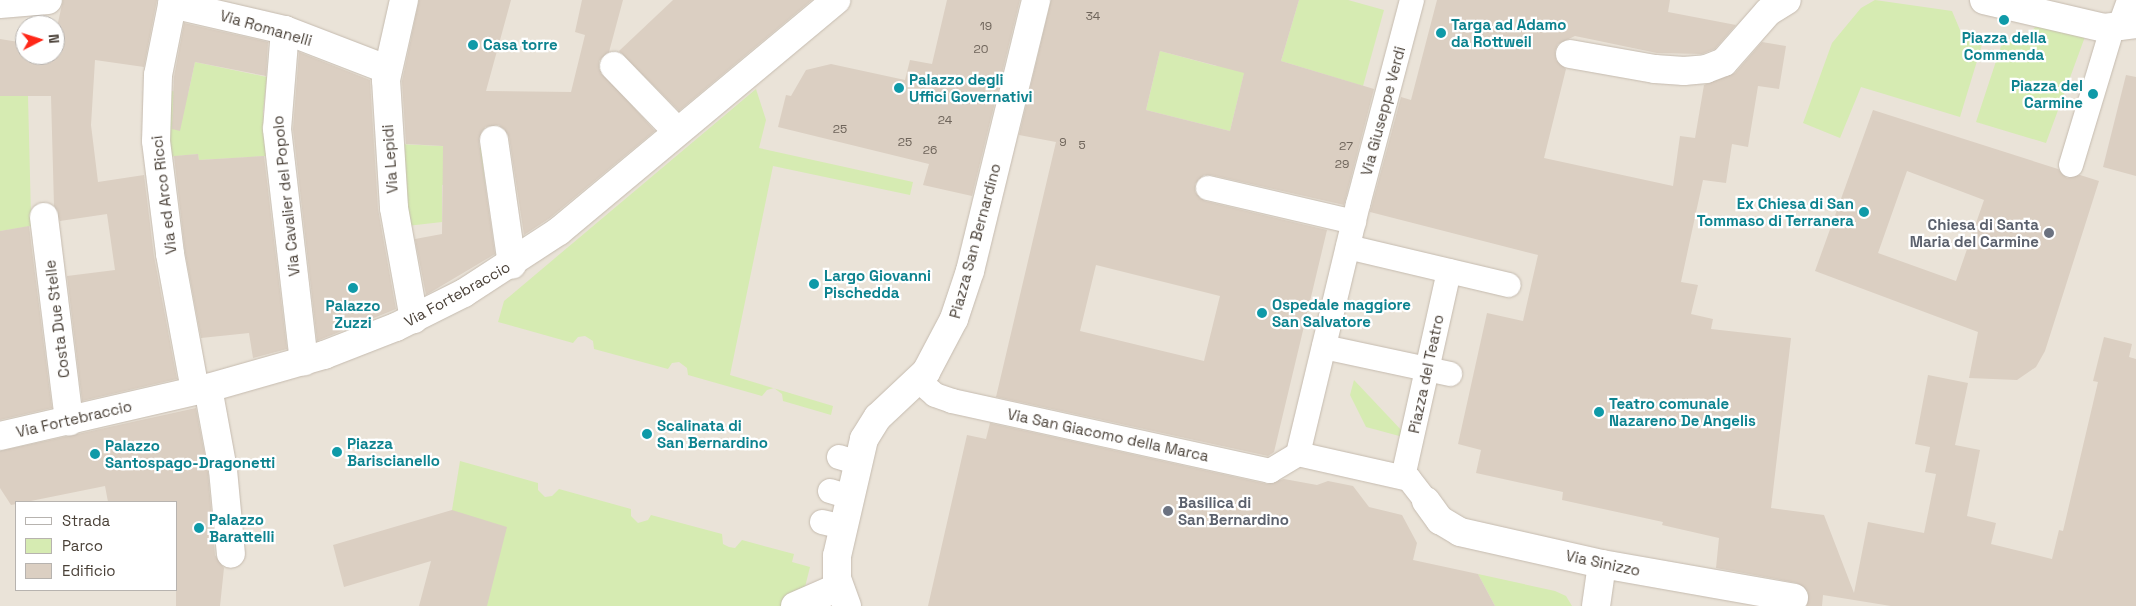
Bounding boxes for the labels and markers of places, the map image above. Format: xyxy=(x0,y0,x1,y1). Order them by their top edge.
marker: Piazza della Commenda xyxy=(1998,14,2010,26)
place label: Targa ad Adamo da Rottweil xyxy=(1451,15,1567,50)
marker: Targa ad Adamo da Rottweil xyxy=(1435,27,1447,39)
place label: Piazza della Commenda xyxy=(1962,28,2046,63)
place label: Casa torre xyxy=(483,36,558,54)
marker: Casa torre xyxy=(467,39,479,51)
place label: Palazzo degli Uffici Governativi xyxy=(909,70,1033,105)
place label: Piazza del Carmine xyxy=(2011,76,2083,111)
marker: Palazzo degli Uffici Governativi xyxy=(893,82,905,94)
marker: Piazza del Carmine xyxy=(2087,88,2099,100)
place label: Ex Chiesa di San Tommaso di Terranera xyxy=(1696,194,1854,229)
marker: Ex Chiesa di San Tommaso di Terranera xyxy=(1858,206,1870,218)
place label: Chiesa di Santa Maria del Carmine xyxy=(1910,215,2039,250)
marker: Chiesa di Santa Maria del Carmine xyxy=(2043,227,2055,239)
place label: Largo Giovanni Pischedda xyxy=(824,266,931,301)
marker: Largo Giovanni Pischedda xyxy=(808,278,820,290)
marker: Palazzo Zuzzi xyxy=(347,282,359,294)
place label: Ospedale maggiore San Salvatore xyxy=(1272,295,1411,330)
place label: Palazzo Zuzzi xyxy=(326,296,380,331)
marker: Ospedale maggiore San Salvatore xyxy=(1256,307,1268,319)
place label: Teatro comunale Nazareno De Angelis xyxy=(1609,394,1756,429)
marker: Teatro comunale Nazareno De Angelis xyxy=(1593,406,1605,418)
place label: Scalinata di San Bernardino xyxy=(657,416,768,451)
marker: Scalinata di San Bernardino xyxy=(641,428,653,440)
place label: Piazza Bariscianello xyxy=(347,434,440,469)
place label: Palazzo Santospago-Dragonetti xyxy=(105,436,275,471)
marker: Piazza Bariscianello xyxy=(331,446,343,458)
marker: Palazzo Santospago-Dragonetti xyxy=(89,448,101,460)
place label: Basilica di San Bernardino xyxy=(1178,493,1289,528)
marker: Basilica di San Bernardino xyxy=(1162,505,1174,517)
place label: Palazzo Barattelli xyxy=(209,510,274,545)
marker: Palazzo Barattelli xyxy=(193,522,205,534)

